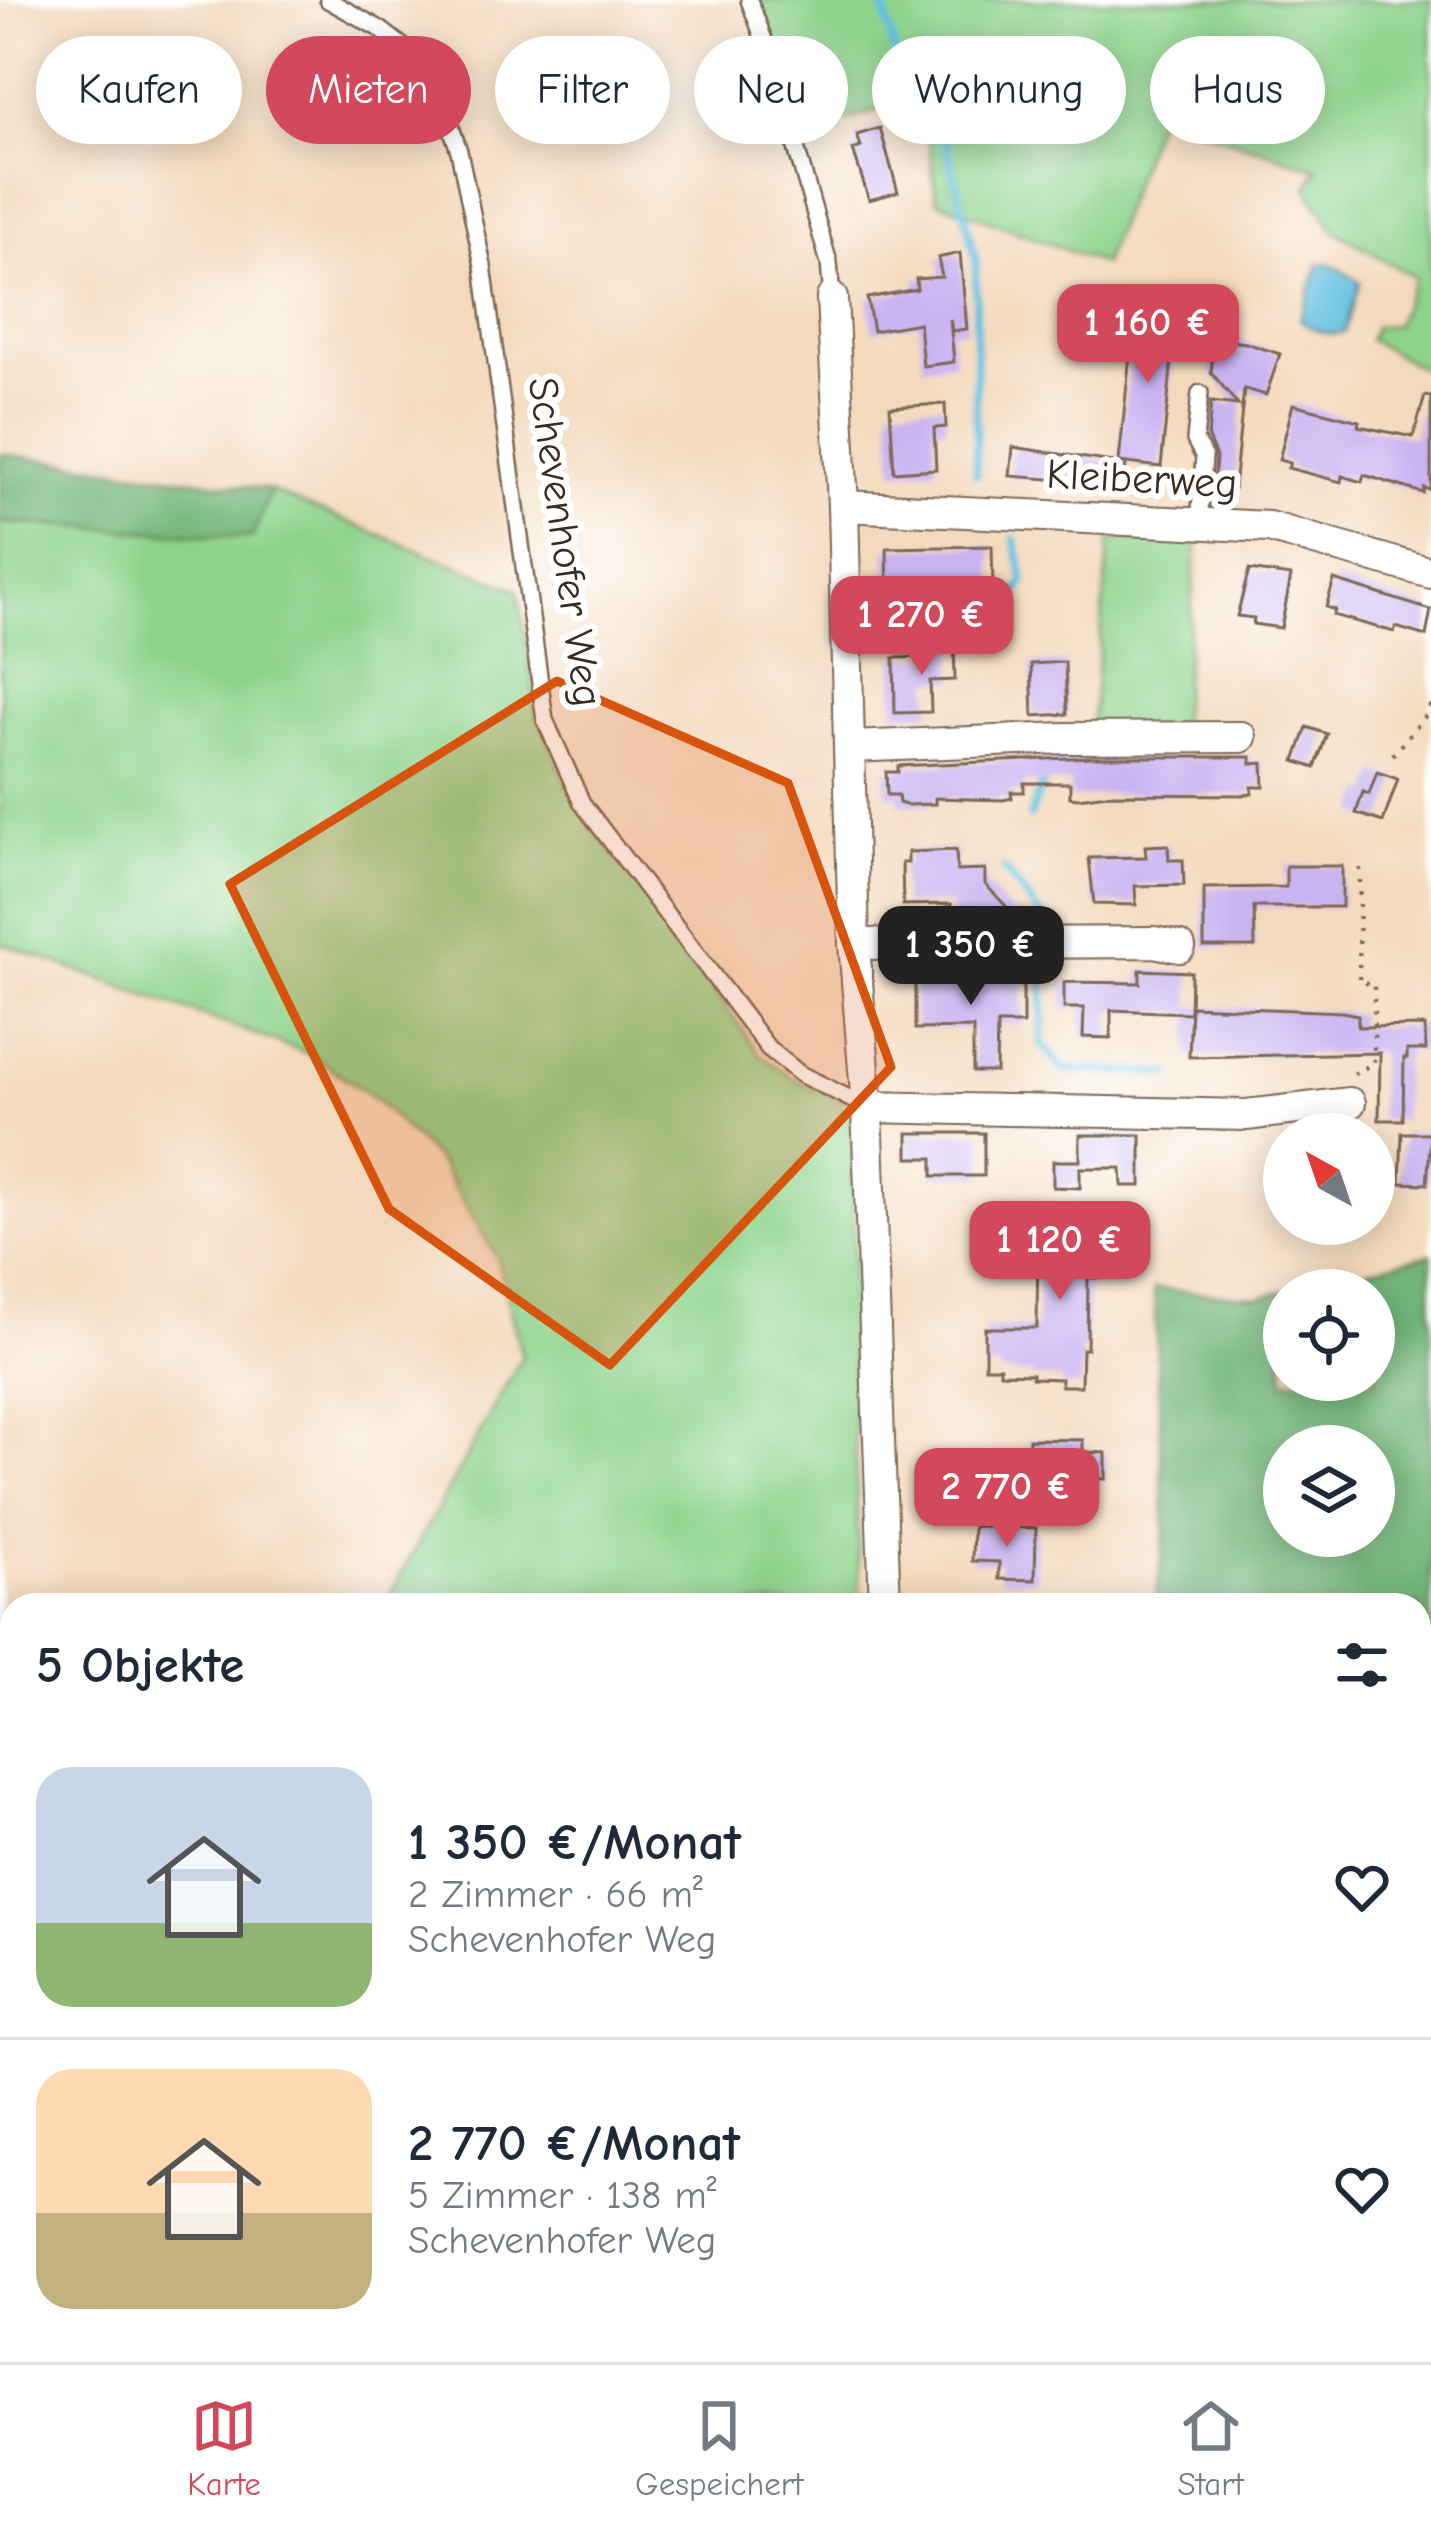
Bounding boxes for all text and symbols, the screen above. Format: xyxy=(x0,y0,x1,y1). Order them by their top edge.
chip: Kaufen xyxy=(36,36,242,144)
chip: Mieten xyxy=(266,36,471,144)
chip: Filter xyxy=(495,36,670,144)
chip: Neu xyxy=(694,36,848,144)
chip: Wohnung xyxy=(872,36,1126,144)
chip: Haus xyxy=(1150,36,1325,144)
pin: 1 160 € xyxy=(1037,284,1259,386)
text: 1 160 € xyxy=(1084,300,1212,345)
street label: Schevenhofer Weg xyxy=(518,374,612,710)
street label: Kleiberweg xyxy=(1045,450,1239,508)
pin: 1 270 € xyxy=(811,576,1033,678)
text: 1 270 € xyxy=(858,592,986,637)
pin: 1 350 € xyxy=(860,906,1082,1008)
text: 1 350 € xyxy=(905,922,1037,967)
north arrow xyxy=(1263,1113,1395,1245)
map controls xyxy=(1263,1113,1395,1557)
pin: 1 120 € xyxy=(949,1201,1171,1303)
text: 1 120 € xyxy=(996,1217,1124,1262)
button: locate xyxy=(1263,1269,1395,1401)
button: layers xyxy=(1263,1425,1395,1557)
pin: 2 770 € xyxy=(896,1448,1118,1550)
text: 2 770 € xyxy=(941,1464,1073,1509)
icon: filters xyxy=(1329,1632,1395,1698)
text: 5 Objekte xyxy=(36,1636,244,1695)
text: 1 350 €/Monat xyxy=(408,1813,741,1872)
icon: home xyxy=(132,1815,276,1959)
icon: heart xyxy=(1329,1854,1395,1920)
text: 2 Zimmer · 66 m² xyxy=(408,1872,703,1917)
text: Schevenhofer Weg xyxy=(408,1917,716,1962)
text: 2 770 €/Monat xyxy=(408,2114,740,2173)
icon: home xyxy=(132,2117,276,2261)
icon: heart xyxy=(1329,2156,1395,2222)
text: 5 Zimmer · 138 m² xyxy=(408,2173,716,2218)
text: Schevenhofer Weg xyxy=(408,2218,716,2263)
tab: Karte xyxy=(187,2393,261,2503)
tab: Gespeichert xyxy=(635,2393,803,2503)
tab: Start xyxy=(1178,2393,1244,2503)

